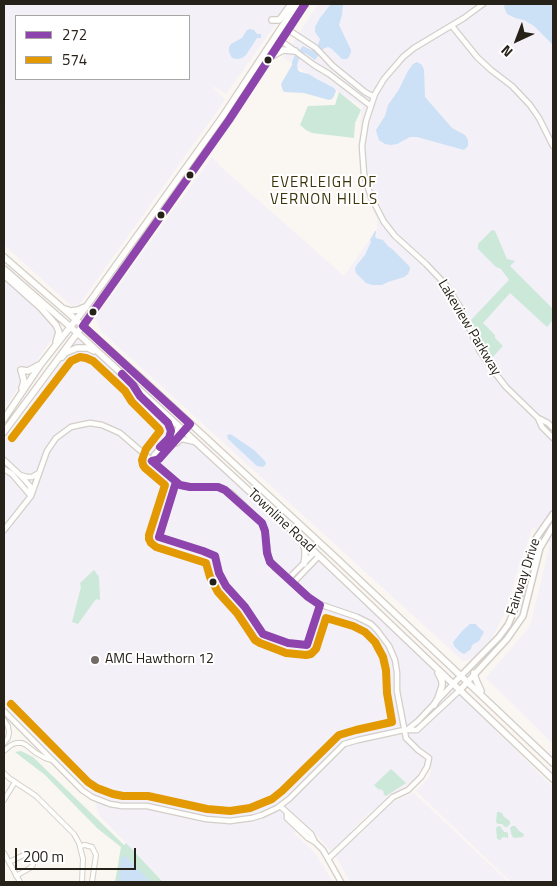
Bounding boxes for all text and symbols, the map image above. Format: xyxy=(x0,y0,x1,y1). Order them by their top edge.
legend xyxy=(15,15,190,80)
north arrow xyxy=(492,15,542,65)
text: 272 xyxy=(62,23,87,46)
text: N xyxy=(496,40,517,62)
text: 574 xyxy=(62,48,87,71)
unlabelled marker xyxy=(263,55,273,65)
unlabelled marker xyxy=(185,170,195,180)
district label: EVERLEIGH OF VERNON HILLS xyxy=(268,174,380,209)
unlabelled marker xyxy=(156,210,166,220)
street label: Lakeview Parkway xyxy=(434,277,504,379)
unlabelled marker xyxy=(88,307,98,317)
street label: Townline Road xyxy=(244,486,318,556)
street label: Fairway Drive xyxy=(504,536,544,618)
unlabelled marker xyxy=(208,577,218,587)
place label: AMC Hawthorn 12 xyxy=(105,652,214,668)
marker: AMC Hawthorn 12 xyxy=(89,654,101,666)
scale bar xyxy=(18,838,139,870)
text: 200 m xyxy=(23,845,64,868)

